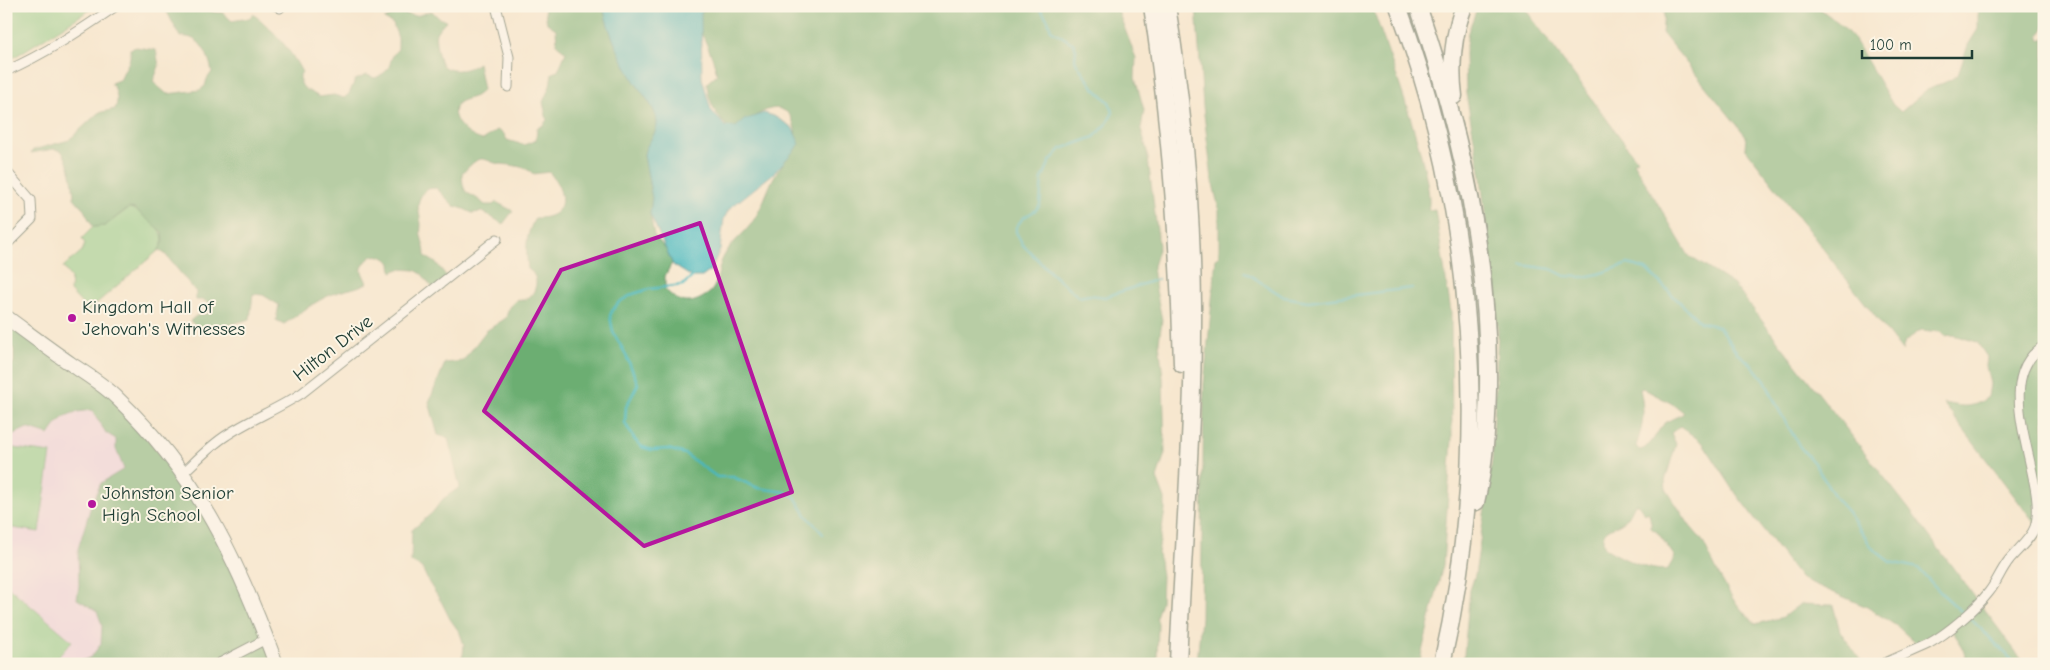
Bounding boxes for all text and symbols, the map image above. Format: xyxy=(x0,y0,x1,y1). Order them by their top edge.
scale bar xyxy=(1862,28,1972,60)
text: 100 m xyxy=(1870,36,1912,54)
place label: Kingdom Hall of Jehovah's Witnesses xyxy=(82,296,245,340)
street label: Hilton Drive xyxy=(289,310,377,386)
marker: Kingdom Hall of Jehovah's Witnesses xyxy=(66,312,78,324)
place label: Johnston Senior High School xyxy=(102,482,234,526)
marker: Johnston Senior High School xyxy=(86,498,98,510)

